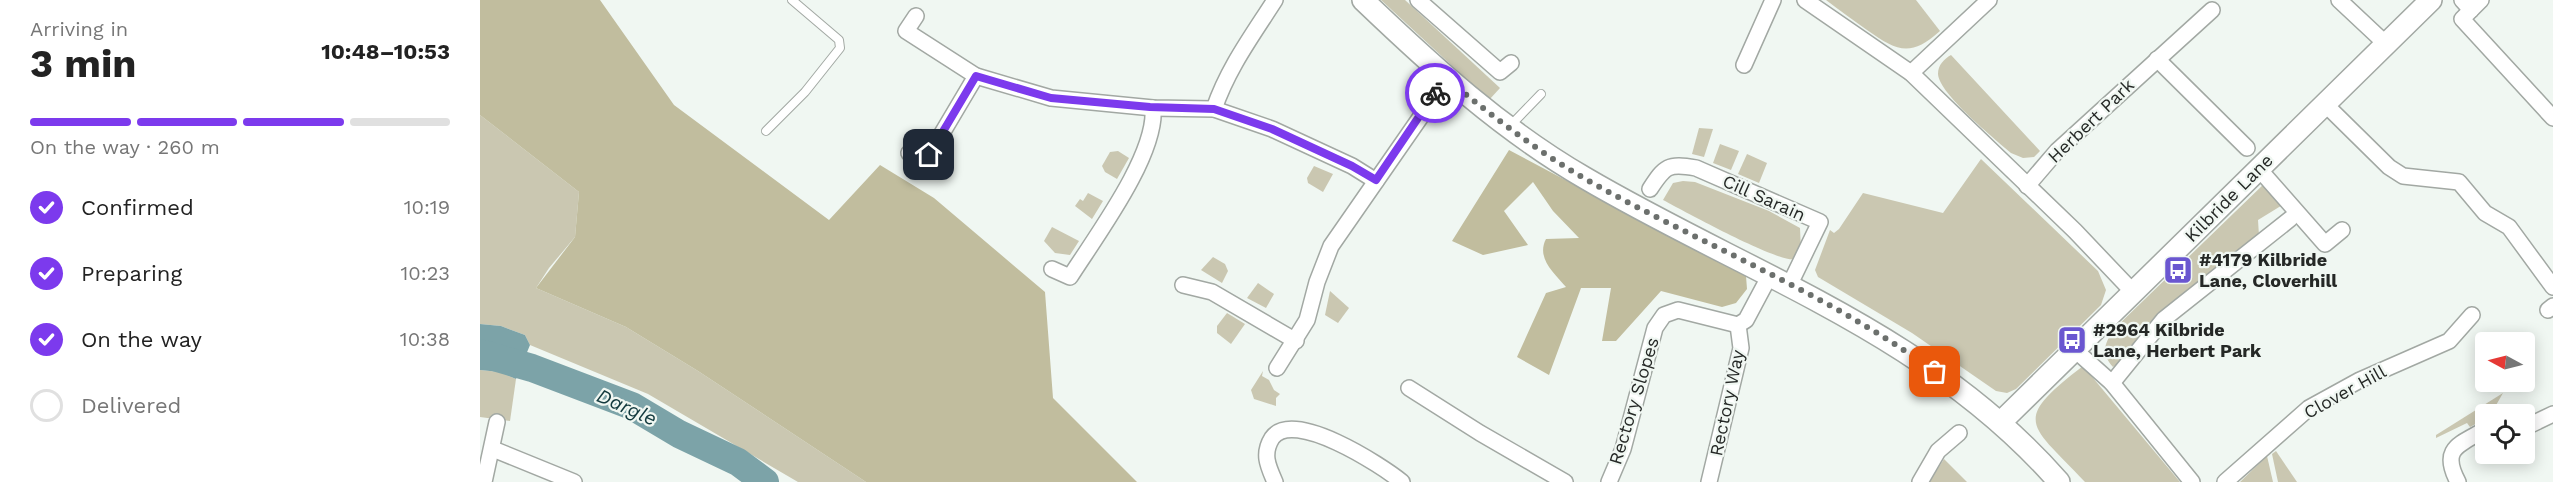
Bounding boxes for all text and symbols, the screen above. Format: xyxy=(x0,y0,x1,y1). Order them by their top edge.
text: Arriving in xyxy=(30,17,128,41)
text: 10:48–10:53 xyxy=(321,39,450,64)
text: 3 min xyxy=(30,41,137,86)
courier xyxy=(1405,63,1465,123)
street label: Herbert Park xyxy=(2043,74,2138,167)
icon: bike xyxy=(1419,77,1452,110)
pin xyxy=(903,129,954,180)
text: On the way · 260 m xyxy=(30,135,220,159)
icon: home xyxy=(912,138,945,171)
street label: Kilbride Lane xyxy=(2180,149,2277,246)
street label: Cill Sarain xyxy=(1720,170,1809,225)
icon: check xyxy=(30,191,63,224)
text: Confirmed xyxy=(81,195,194,220)
text: 10:19 xyxy=(404,195,450,219)
place label: #4179 Kilbride Lane, Cloverhill xyxy=(2199,249,2337,291)
bus stop icon: #4179 Kilbride Lane, Cloverhill xyxy=(2162,254,2194,286)
icon: check xyxy=(30,257,63,290)
text: Preparing xyxy=(81,261,182,286)
text: 10:23 xyxy=(401,261,450,285)
place label: #2964 Kilbride Lane, Herbert Park xyxy=(2093,319,2262,361)
icon: check xyxy=(30,323,63,356)
bus stop icon: #2964 Kilbride Lane, Herbert Park xyxy=(2056,324,2088,356)
text: On the way xyxy=(81,327,202,352)
text: 10:38 xyxy=(400,327,450,351)
north arrow xyxy=(2475,332,2535,392)
map controls xyxy=(2475,332,2535,464)
street label: Rectory Slopes xyxy=(1604,335,1663,467)
pin xyxy=(1909,346,1960,397)
street label: Rectory Way xyxy=(1705,347,1748,458)
icon: bag xyxy=(1918,355,1951,388)
street label: Clover Hill xyxy=(2300,360,2390,423)
water label: Dargle xyxy=(593,383,661,431)
text: Delivered xyxy=(81,393,181,418)
button: locate xyxy=(2475,404,2535,464)

